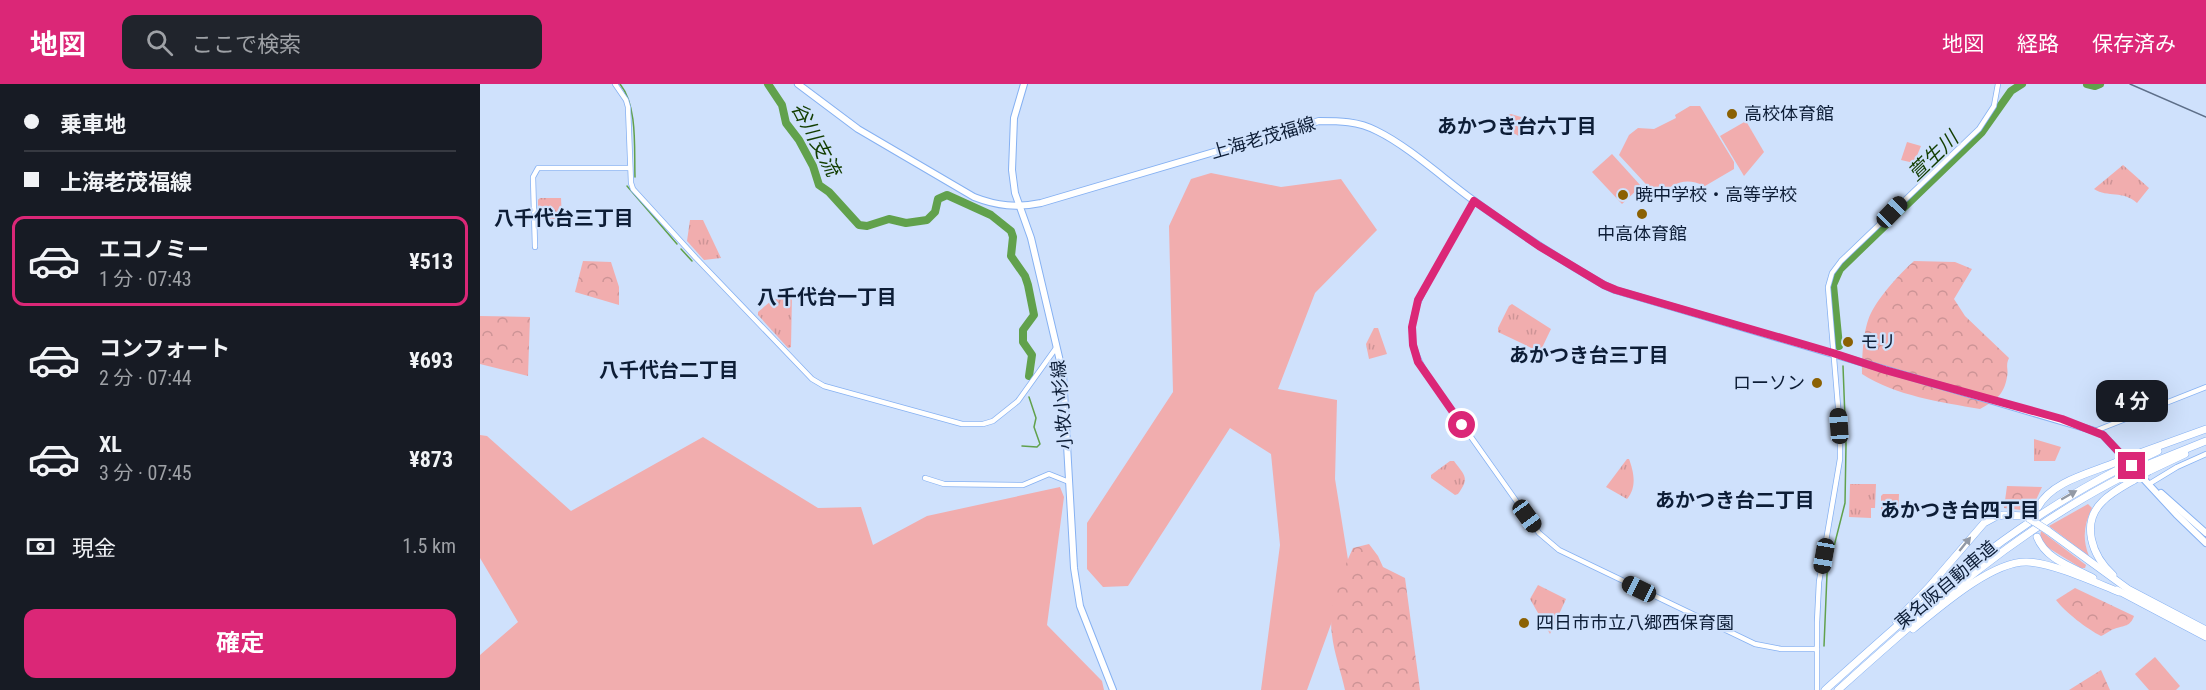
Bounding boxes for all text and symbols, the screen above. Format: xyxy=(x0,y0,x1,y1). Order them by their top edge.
search box xyxy=(122,15,542,69)
icon: search xyxy=(143,26,176,59)
text: 地図 xyxy=(30,28,86,61)
text: ここで検索 xyxy=(191,32,301,57)
text: 地図 xyxy=(1942,32,1984,56)
text: 経路 xyxy=(2017,32,2059,56)
text: 保存済み xyxy=(2092,32,2176,56)
water label: 谷川支流 xyxy=(787,98,847,183)
place label: 高校体育館 xyxy=(1744,103,1834,124)
marker: 高校体育館 xyxy=(1725,107,1739,121)
text: 乗車地 xyxy=(60,112,126,137)
street label: 上海老茂福線 xyxy=(1208,113,1318,162)
district label: あかつき台六丁目 xyxy=(1437,114,1597,138)
water label: 萱生川 xyxy=(1903,125,1964,185)
text: 上海老茂福線 xyxy=(60,170,192,195)
place label: 暁中学校・高等学校 xyxy=(1635,184,1797,205)
marker: 暁中学校・高等学校 xyxy=(1616,188,1630,202)
car xyxy=(1873,193,1911,231)
district label: 八千代台三丁目 xyxy=(494,206,634,230)
marker: 中高体育館 xyxy=(1635,207,1649,221)
place label: 中高体育館 xyxy=(1597,223,1687,244)
icon: car xyxy=(27,234,81,288)
text: エコノミー xyxy=(99,237,209,262)
text: ¥513 xyxy=(409,249,453,274)
text: 1 分 · 07:43 xyxy=(99,267,192,291)
district label: 八千代台一丁目 xyxy=(757,285,897,309)
place label: モリ xyxy=(1860,331,1896,352)
icon: car xyxy=(27,333,81,387)
marker: モリ xyxy=(1841,335,1855,349)
text: コンフォート xyxy=(99,336,230,361)
district label: あかつき台三丁目 xyxy=(1509,343,1669,367)
text: ¥693 xyxy=(409,348,453,373)
district label: 八千代台二丁目 xyxy=(599,358,739,382)
street label: 小牧小杉線 xyxy=(1047,359,1076,451)
text: 2 分 · 07:44 xyxy=(99,366,192,390)
place label: ローソン xyxy=(1733,372,1805,393)
marker: ローソン xyxy=(1810,376,1824,390)
callout: 4 分 xyxy=(2096,379,2168,421)
text: 4 分 xyxy=(2115,389,2149,413)
car xyxy=(1829,407,1849,445)
route start xyxy=(1448,411,1475,438)
icon: car xyxy=(27,432,81,486)
text: XL xyxy=(99,432,122,457)
text: ¥873 xyxy=(409,447,453,472)
route end xyxy=(2118,452,2145,479)
text: 3 分 · 07:45 xyxy=(99,461,192,485)
district label: あかつき台二丁目 xyxy=(1655,488,1815,512)
one-way arrow xyxy=(2061,490,2078,500)
car xyxy=(1509,496,1545,536)
district label: あかつき台四丁目 xyxy=(1880,498,2040,522)
icon: cash xyxy=(24,530,57,563)
text: 1.5 km xyxy=(402,534,456,558)
text: 現金 xyxy=(72,536,116,561)
street label: 東名阪自動車道 xyxy=(1891,536,2001,633)
one-way arrow xyxy=(1959,536,1971,551)
car xyxy=(1812,537,1836,575)
car xyxy=(1619,573,1659,605)
button: 確定 xyxy=(24,609,456,678)
place label: 四日市市立八郷西保育園 xyxy=(1536,612,1734,633)
marker: 四日市市立八郷西保育園 xyxy=(1517,616,1531,630)

